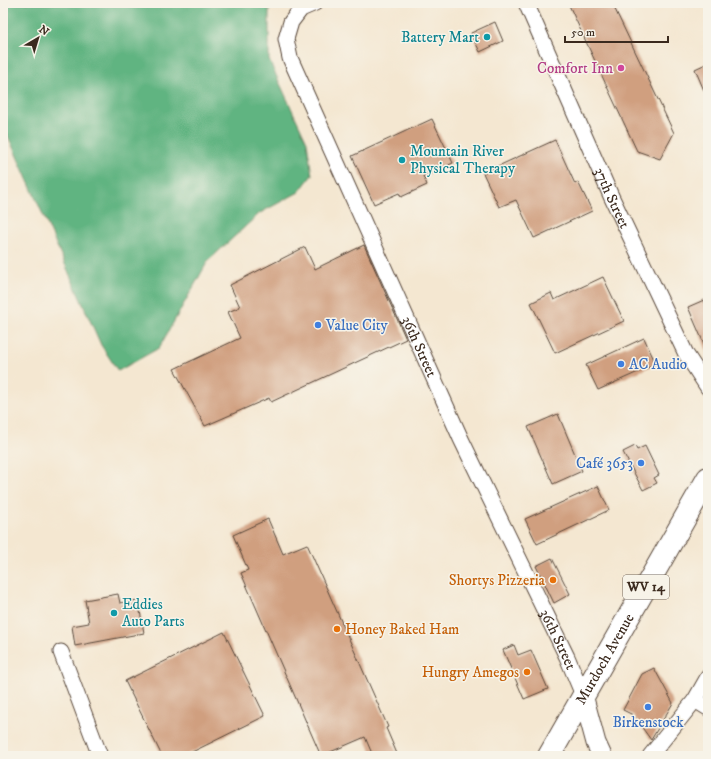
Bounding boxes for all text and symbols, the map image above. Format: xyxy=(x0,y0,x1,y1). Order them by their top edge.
north arrow xyxy=(18,18,58,58)
scale bar xyxy=(565,18,668,44)
text: N xyxy=(36,23,51,39)
text: 50 m xyxy=(571,25,595,40)
place label: Battery Mart xyxy=(401,28,479,47)
marker: Battery Mart xyxy=(482,32,492,42)
place label: Comfort Inn xyxy=(537,59,613,78)
marker: Comfort Inn xyxy=(616,63,626,73)
place label: Mountain River Physical Therapy xyxy=(410,142,516,178)
marker: Mountain River Physical Therapy xyxy=(397,155,407,165)
street label: 37th Street xyxy=(590,164,634,231)
street label: 36th Street xyxy=(398,313,442,380)
place label: Value City xyxy=(325,316,389,335)
marker: Value City xyxy=(313,320,323,330)
place label: AC Audio xyxy=(629,355,687,374)
marker: AC Audio xyxy=(616,359,626,369)
place label: Café 3653 xyxy=(576,454,633,473)
marker: Café 3653 xyxy=(636,458,646,468)
place label: Shortys Pizzeria xyxy=(449,571,546,590)
marker: Shortys Pizzeria xyxy=(548,575,558,585)
road number: WV 14 xyxy=(623,575,669,599)
place label: Eddies Auto Parts xyxy=(122,595,185,631)
street label: 36th Street xyxy=(536,606,581,673)
marker: Eddies Auto Parts xyxy=(109,608,119,618)
street label: Murdoch Avenue xyxy=(571,610,638,708)
place label: Honey Baked Ham xyxy=(345,620,459,639)
marker: Honey Baked Ham xyxy=(332,624,342,634)
place label: Hungry Amegos xyxy=(422,663,519,682)
marker: Hungry Amegos xyxy=(522,667,532,677)
marker: Birkenstock xyxy=(643,702,653,712)
place label: Birkenstock xyxy=(612,713,684,732)

